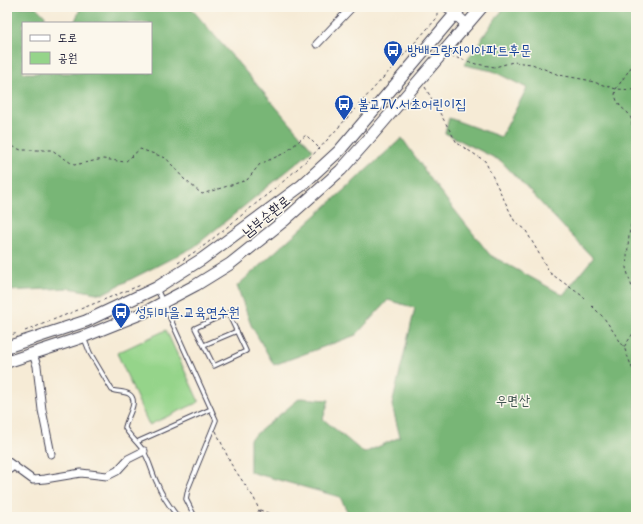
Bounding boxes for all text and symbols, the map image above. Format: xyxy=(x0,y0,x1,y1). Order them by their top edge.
legend xyxy=(22,22,152,74)
text: 도로 xyxy=(58,29,77,48)
bus stop icon: 방배그랑자이아파트후문 xyxy=(382,39,404,67)
place label: 방배그랑자이아파트후문 xyxy=(407,40,531,62)
text: 공원 xyxy=(58,49,77,68)
bus stop icon: 불교TV.서초어린이집 xyxy=(333,93,355,121)
place label: 불교TV.서초어린이집 xyxy=(358,94,466,116)
street label: 남부순환로 xyxy=(238,191,295,243)
bus stop icon: 성뒤마을.교육연수원 xyxy=(110,301,132,329)
place label: 성뒤마을.교육연수원 xyxy=(135,302,240,324)
park label: 우면산 xyxy=(496,390,531,412)

